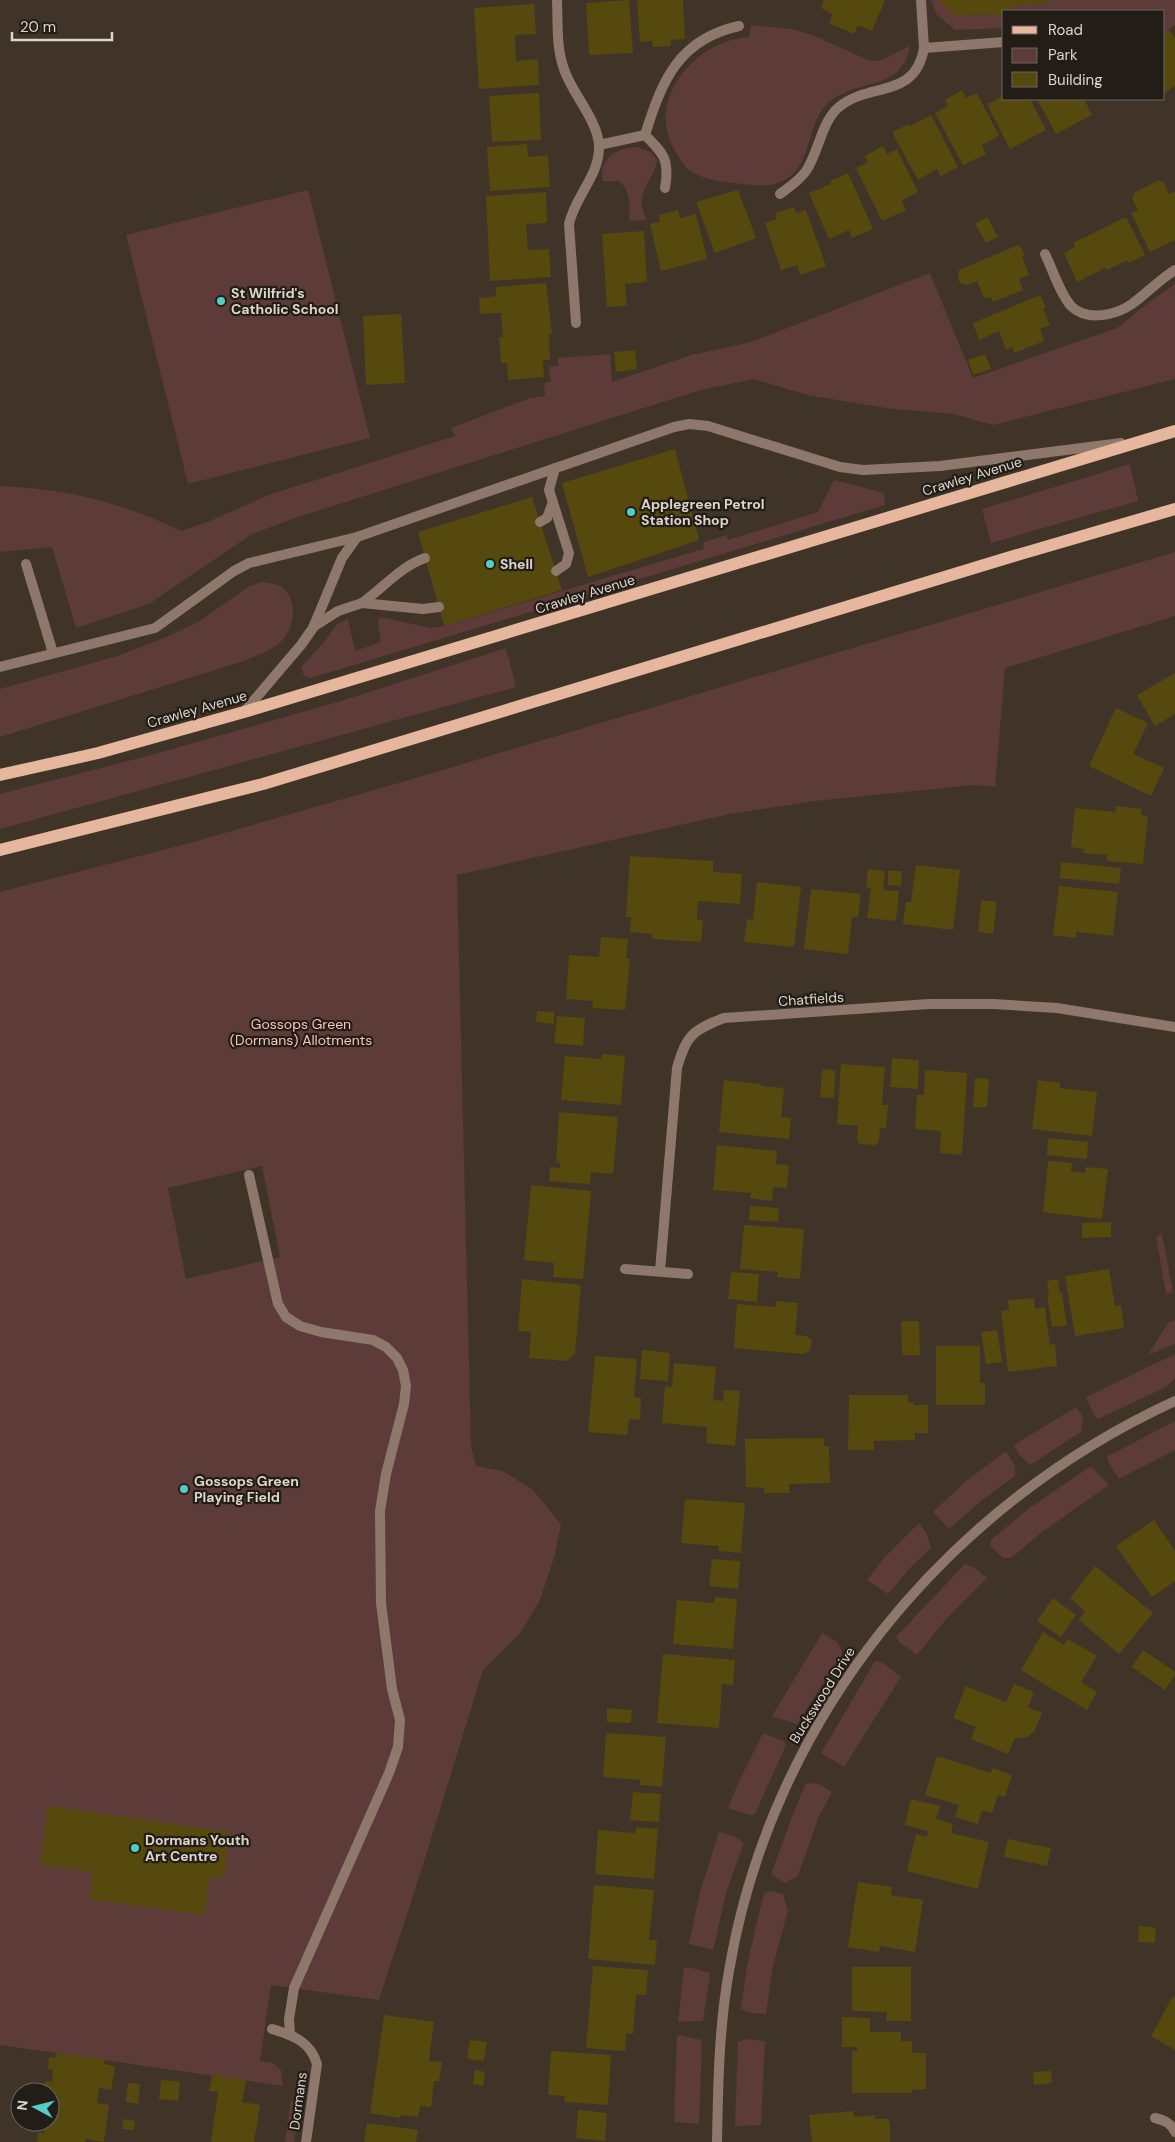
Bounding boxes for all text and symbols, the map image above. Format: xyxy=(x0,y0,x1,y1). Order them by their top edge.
scale bar xyxy=(12,10,112,42)
legend xyxy=(1002,10,1165,100)
text: 20 m xyxy=(20,17,56,37)
text: Road xyxy=(1048,20,1083,40)
text: Park xyxy=(1048,45,1078,65)
text: Building xyxy=(1048,70,1103,90)
place label: St Wilfrid's Catholic School xyxy=(231,284,339,318)
marker: St Wilfrid's Catholic School xyxy=(215,295,227,307)
street label: Crawley Avenue xyxy=(920,452,1024,500)
place label: Applegreen Petrol Station Shop xyxy=(641,495,765,529)
marker: Applegreen Petrol Station Shop xyxy=(625,506,637,518)
place label: Shell xyxy=(500,555,533,573)
marker: Shell xyxy=(484,558,496,570)
street label: Crawley Avenue xyxy=(533,570,637,618)
street label: Crawley Avenue xyxy=(145,686,249,732)
street label: Chatfields xyxy=(778,988,844,1010)
park label: Gossops Green (Dormans) Allotments xyxy=(230,1015,372,1049)
place label: Gossops Green Playing Field xyxy=(194,1472,299,1506)
marker: Gossops Green Playing Field xyxy=(178,1483,190,1495)
street label: Buckswood Drive xyxy=(785,1643,859,1747)
place label: Dormans Youth Art Centre xyxy=(145,1831,249,1865)
marker: Dormans Youth Art Centre xyxy=(129,1842,141,1854)
street label: Dormans xyxy=(285,2071,311,2131)
north arrow xyxy=(10,2082,60,2132)
text: N xyxy=(13,2099,32,2112)

